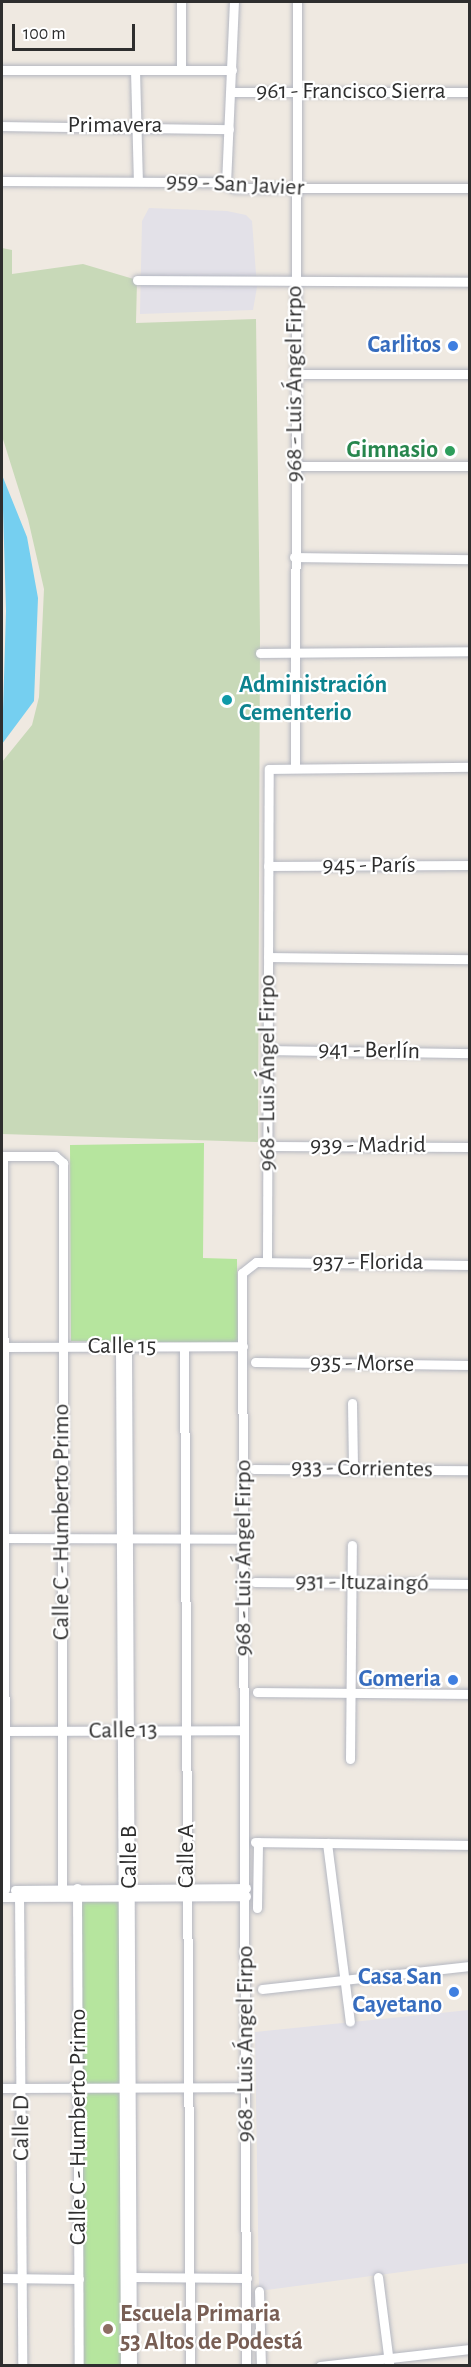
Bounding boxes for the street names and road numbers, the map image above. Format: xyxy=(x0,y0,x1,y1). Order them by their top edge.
street label: 961 - Francisco Sierra xyxy=(256,78,446,106)
street label: Primavera xyxy=(67,112,163,140)
street label: 959 - San Javier xyxy=(165,167,305,203)
street label: 968 - Luis Ángel Firpo xyxy=(281,286,309,482)
street label: 945 - París xyxy=(322,852,416,880)
street label: 968 - Luis Ángel Firpo xyxy=(254,975,282,1171)
street label: 941 - Berlín xyxy=(318,1036,420,1066)
street label: 939 - Madrid xyxy=(310,1132,426,1160)
street label: 937 - Florida xyxy=(312,1249,424,1277)
street label: Calle 15 xyxy=(88,1333,156,1361)
street label: 935 - Morse xyxy=(310,1349,414,1379)
street label: Calle C - Humberto Primo xyxy=(48,1404,76,1640)
street label: 933 - Corrientes xyxy=(291,1453,433,1485)
street label: 968 - Luis Ángel Firpo xyxy=(230,1460,258,1656)
street label: 931 - Ituzaingó xyxy=(295,1567,429,1599)
street label: Calle 13 xyxy=(88,1716,158,1746)
street label: Calle A xyxy=(173,1824,201,1888)
street label: Calle B xyxy=(116,1825,144,1889)
street label: 968 - Luis Ángel Firpo xyxy=(232,1946,260,2142)
street label: Calle C - Humberto Primo xyxy=(65,2009,93,2245)
street label: Calle D xyxy=(8,2095,36,2161)

